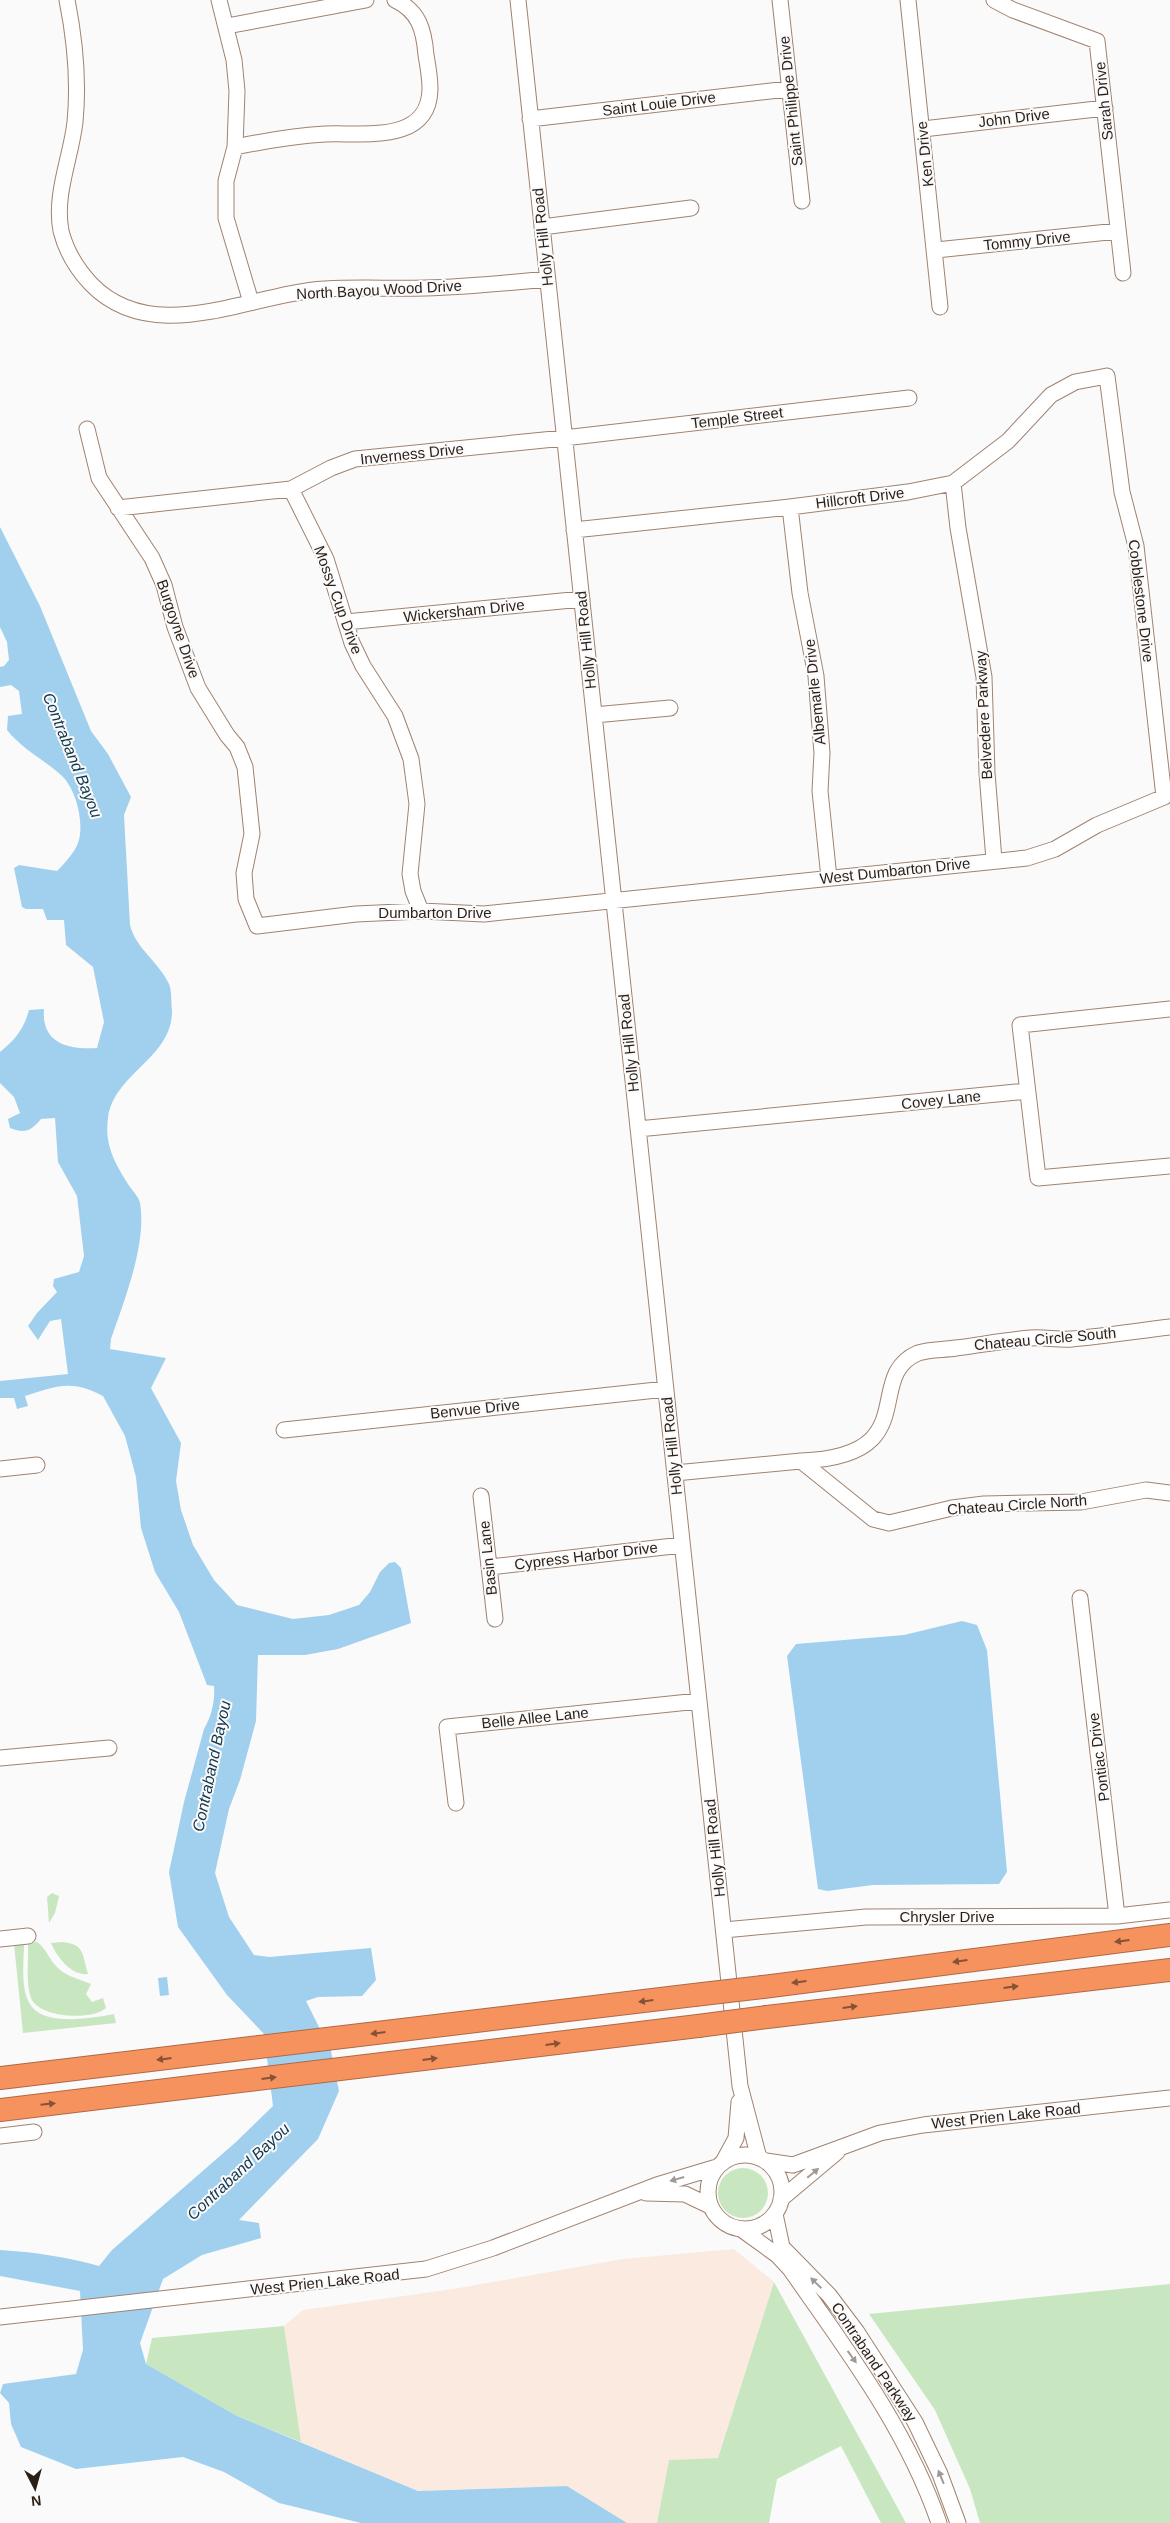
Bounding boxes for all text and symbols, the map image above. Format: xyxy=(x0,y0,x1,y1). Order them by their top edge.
street label: Saint Philippe Drive xyxy=(775,35,806,167)
street label: Sarah Drive xyxy=(1091,61,1116,141)
street label: Saint Louie Drive xyxy=(601,88,717,119)
street label: John Drive xyxy=(977,105,1051,130)
street label: Ken Drive xyxy=(913,120,936,188)
street label: Holly Hill Road xyxy=(529,187,556,287)
street label: Tommy Drive xyxy=(983,227,1071,254)
street label: North Bayou Wood Drive xyxy=(296,277,462,302)
street label: Temple Street xyxy=(690,403,785,432)
street label: Inverness Drive xyxy=(359,440,465,467)
street label: Hillcroft Drive xyxy=(815,484,905,511)
street label: Cobblestone Drive xyxy=(1126,539,1157,663)
street label: Mossy Cup Drive xyxy=(311,543,366,656)
street label: Burgoyne Drive xyxy=(154,577,203,680)
street label: Holly Hill Road xyxy=(572,590,599,690)
street label: Wickersham Drive xyxy=(403,596,525,625)
street label: Albemarle Drive xyxy=(800,638,829,746)
street label: Belvedere Parkway xyxy=(972,650,995,780)
water label: Contraband Bayou xyxy=(40,690,105,820)
street label: West Dumbarton Drive xyxy=(819,854,971,887)
street label: Dumbarton Drive xyxy=(378,904,492,921)
street label: Holly Hill Road xyxy=(615,993,642,1093)
street label: Covey Lane xyxy=(900,1087,982,1112)
street label: Chateau Circle South xyxy=(973,1324,1117,1353)
street label: Benvue Drive xyxy=(429,1395,521,1422)
street label: Holly Hill Road xyxy=(658,1396,685,1496)
street label: Chateau Circle North xyxy=(947,1491,1087,1518)
street label: Basin Lane xyxy=(475,1520,500,1596)
street label: Cypress Harbor Drive xyxy=(513,1538,659,1573)
water label: Contraband Bayou xyxy=(189,1699,234,1833)
street label: Belle Allee Lane xyxy=(481,1703,589,1732)
street label: Pontiac Drive xyxy=(1085,1712,1112,1802)
street label: Holly Hill Road xyxy=(701,1798,728,1898)
street label: Chrysler Drive xyxy=(899,1908,995,1925)
one-way arrow xyxy=(1113,1937,1129,1945)
one-way arrow xyxy=(952,1957,968,1965)
one-way arrow xyxy=(791,1978,807,1986)
one-way arrow xyxy=(1003,1983,1019,1991)
one-way arrow xyxy=(637,1997,653,2005)
one-way arrow xyxy=(842,2003,858,2011)
one-way arrow xyxy=(369,2029,385,2037)
one-way arrow xyxy=(545,2040,561,2048)
one-way arrow xyxy=(156,2055,172,2063)
one-way arrow xyxy=(422,2055,438,2063)
one-way arrow xyxy=(261,2074,277,2082)
street label: West Prien Lake Road xyxy=(931,2099,1081,2132)
one-way arrow xyxy=(41,2100,57,2108)
water label: Contraband Bayou xyxy=(184,2120,293,2223)
one-way arrow xyxy=(806,2167,819,2178)
one-way arrow xyxy=(669,2176,684,2184)
street label: West Prien Lake Road xyxy=(250,2265,400,2298)
one-way arrow xyxy=(811,2277,823,2289)
street label: Contraband Parkway xyxy=(828,2299,921,2425)
one-way arrow xyxy=(847,2350,857,2364)
north arrow xyxy=(10,2463,60,2513)
one-way arrow xyxy=(937,2470,945,2485)
text: N xyxy=(30,2492,42,2509)

